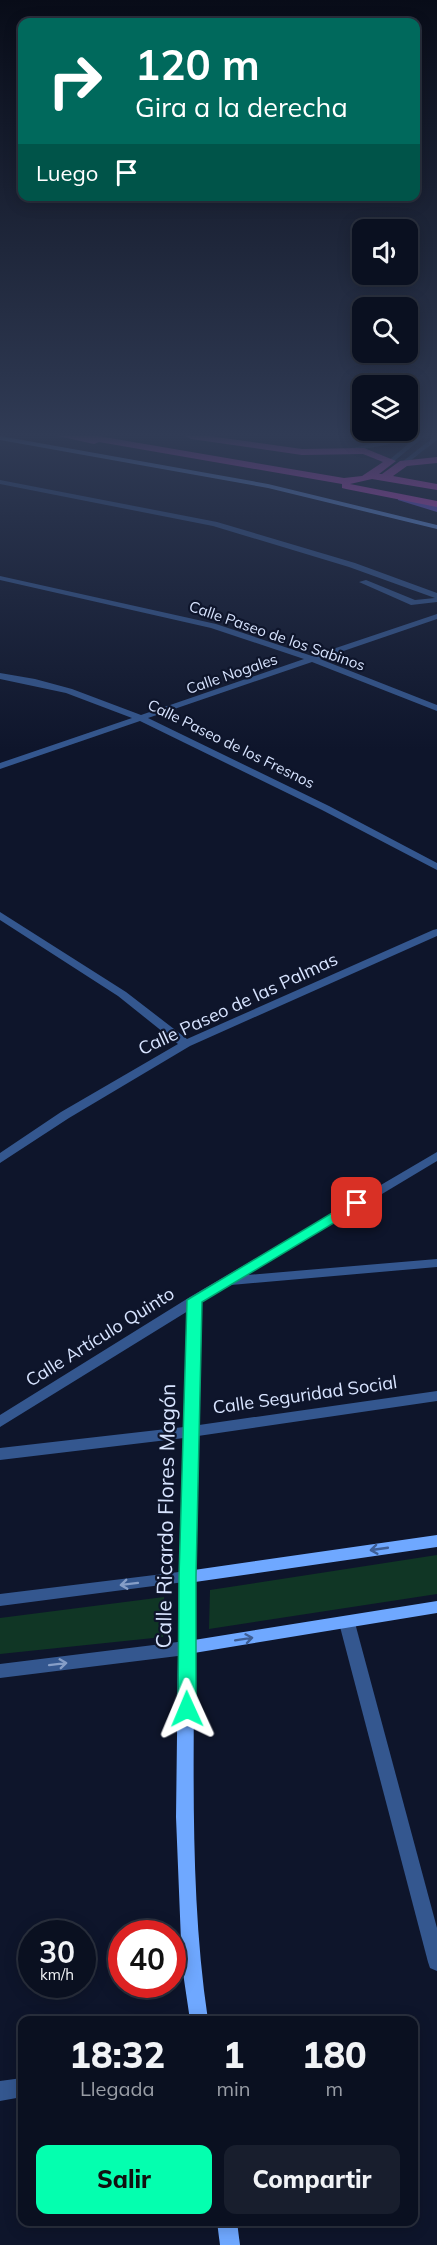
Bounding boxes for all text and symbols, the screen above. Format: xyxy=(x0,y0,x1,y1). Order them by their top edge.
text: 120 m xyxy=(135,38,260,91)
icon: right xyxy=(36,42,114,120)
text: Gira a la derecha xyxy=(135,90,348,124)
icon: arrive xyxy=(110,156,143,189)
text: Luego xyxy=(36,159,98,187)
map controls xyxy=(352,219,418,441)
button: sound xyxy=(352,219,418,285)
button: search xyxy=(352,297,418,363)
button: layers xyxy=(352,375,418,441)
street label: Calle Paseo de los Sabinos xyxy=(187,596,368,675)
street label: Calle Nogales xyxy=(184,649,280,698)
street label: Calle Paseo de los Fresnos xyxy=(145,695,318,792)
street label: Calle Paseo de las Palmas xyxy=(134,947,341,1060)
pin xyxy=(331,1177,382,1228)
icon: arrive xyxy=(340,1186,373,1219)
street label: Calle Artículo Quinto xyxy=(21,1282,178,1392)
street label: Calle Seguridad Social xyxy=(211,1370,399,1419)
street label: Calle Ricardo Flores Magón xyxy=(150,1383,180,1649)
one-way arrow xyxy=(370,1544,390,1555)
one-way arrow xyxy=(120,1579,140,1590)
one-way arrow xyxy=(234,1634,254,1645)
one-way arrow xyxy=(48,1658,67,1669)
position arrow xyxy=(155,1677,219,1741)
speed limit sign: 40 xyxy=(108,1920,186,1998)
text: 30 xyxy=(39,1933,75,1971)
text: km/h xyxy=(40,1965,74,1984)
text: 18:32 xyxy=(69,2032,165,2077)
text: 1 xyxy=(223,2032,244,2077)
text: 180 xyxy=(302,2032,367,2077)
text: Llegada xyxy=(80,2076,155,2101)
text: min xyxy=(216,2076,251,2101)
text: m xyxy=(325,2076,343,2101)
button: Salir xyxy=(36,2145,212,2214)
button: Compartir xyxy=(224,2145,400,2214)

